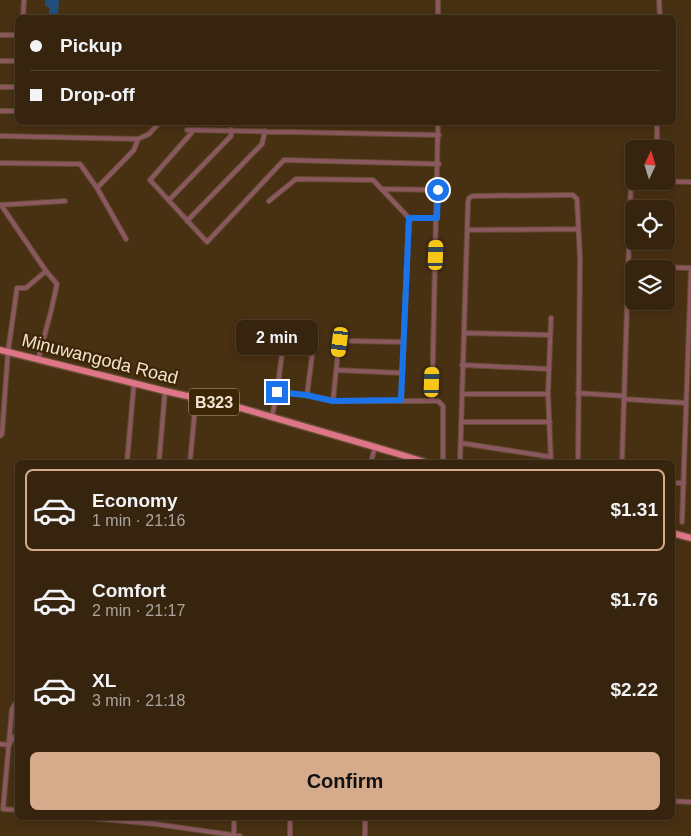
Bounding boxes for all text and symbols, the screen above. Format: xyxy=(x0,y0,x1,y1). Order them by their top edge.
text: Pickup xyxy=(60,35,122,56)
text: Drop-off xyxy=(60,84,135,105)
north arrow xyxy=(625,140,675,190)
map controls xyxy=(625,140,675,310)
route start xyxy=(427,179,449,201)
button: locate xyxy=(625,200,675,250)
car xyxy=(427,240,444,270)
button: layers xyxy=(625,260,675,310)
callout: 2 min xyxy=(236,320,318,354)
car xyxy=(330,326,349,358)
text: 2 min xyxy=(256,329,298,346)
street label: Minuwangoda Road xyxy=(20,330,180,388)
car xyxy=(423,367,440,397)
route end xyxy=(266,381,288,403)
road number: B323 xyxy=(189,388,239,416)
icon: car xyxy=(32,488,77,533)
text: Economy xyxy=(92,490,178,511)
text: $1.31 xyxy=(610,499,658,520)
text: 1 min · 21:16 xyxy=(92,512,185,529)
icon: car xyxy=(32,578,77,623)
text: Comfort xyxy=(92,580,166,601)
text: $1.76 xyxy=(610,589,658,610)
text: 2 min · 21:17 xyxy=(92,602,185,619)
icon: car xyxy=(32,668,77,713)
text: XL xyxy=(92,670,116,691)
text: $2.22 xyxy=(610,679,658,700)
text: 3 min · 21:18 xyxy=(92,692,185,709)
button: Confirm xyxy=(30,752,660,810)

